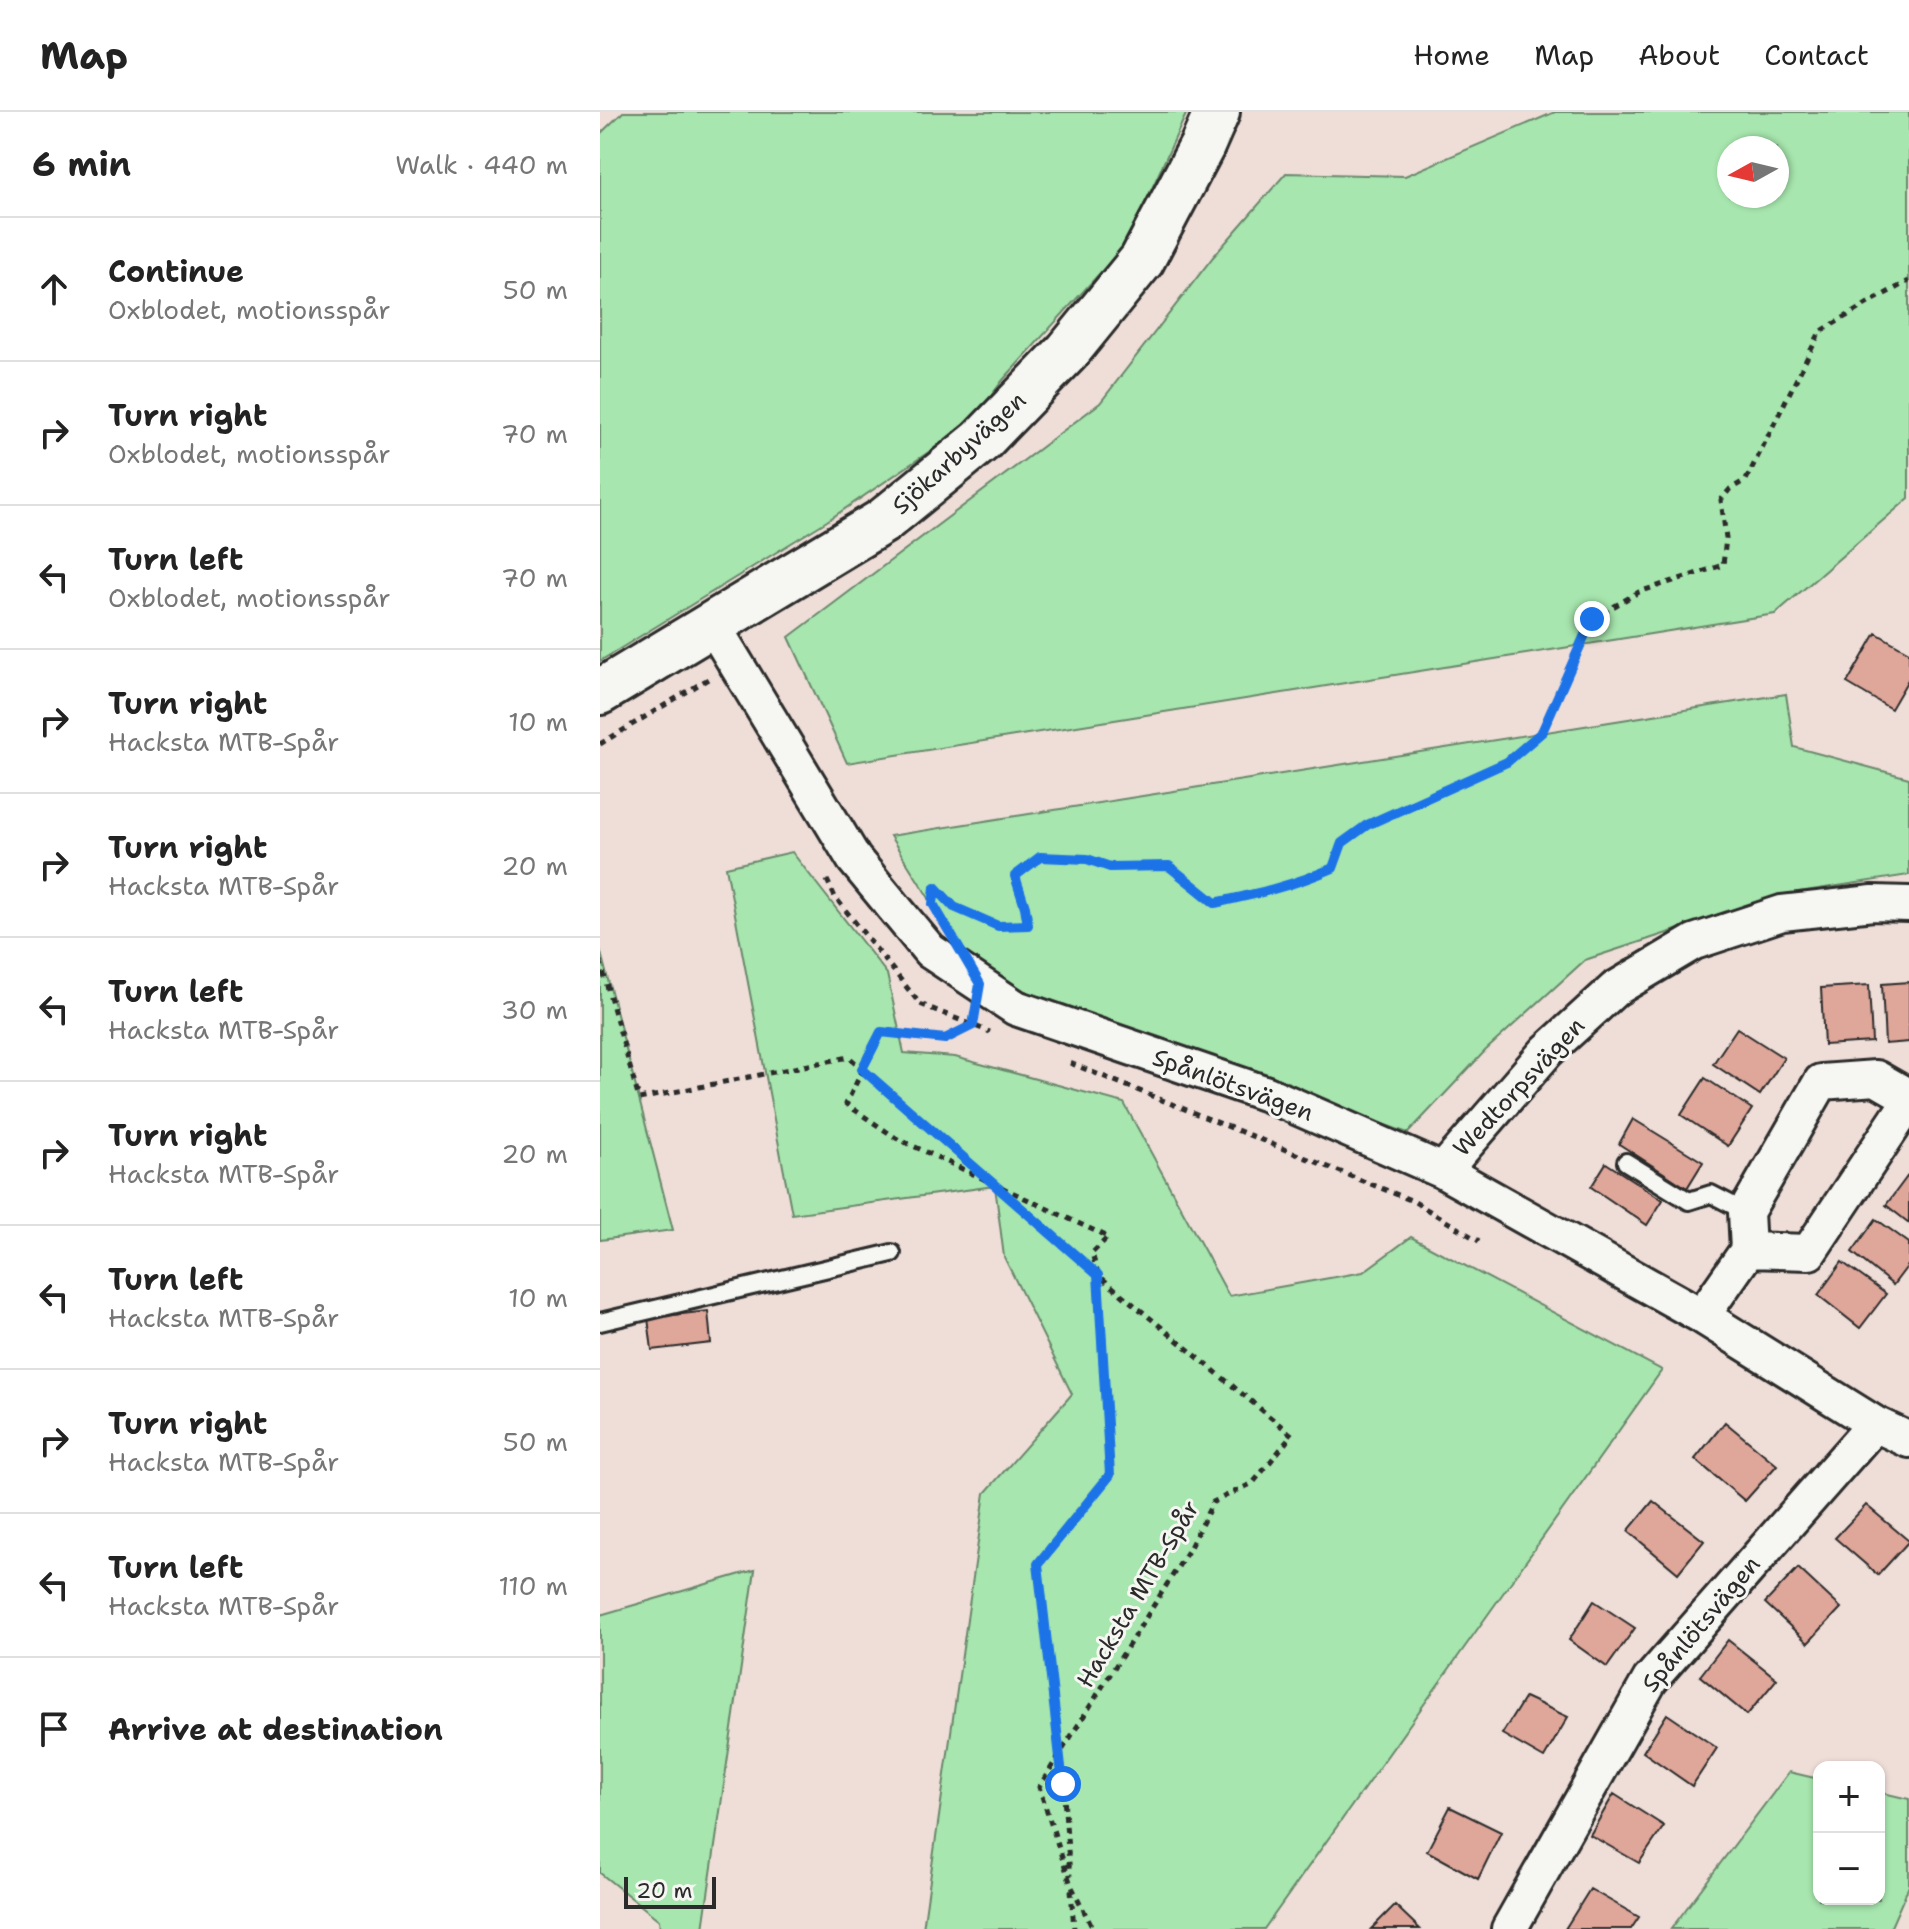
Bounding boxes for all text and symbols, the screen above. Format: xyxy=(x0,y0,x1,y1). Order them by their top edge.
text: Map xyxy=(40,30,128,81)
text: Home xyxy=(1413,36,1490,74)
text: Map xyxy=(1534,36,1594,74)
text: About xyxy=(1638,36,1720,74)
text: Contact xyxy=(1764,36,1869,74)
north arrow xyxy=(1717,136,1789,208)
text: 6 min xyxy=(32,141,131,187)
text: Walk · 440 m xyxy=(395,147,568,182)
text: Continue xyxy=(108,251,244,292)
icon: ahead xyxy=(32,267,76,311)
text: 50 m xyxy=(503,272,568,307)
text: Oxblodet, motionsspår xyxy=(108,292,391,327)
street label: Sjökarbyvägen xyxy=(885,384,1033,522)
text: Turn right xyxy=(108,395,267,436)
icon: right xyxy=(32,411,76,455)
text: 70 m xyxy=(501,416,568,451)
text: Oxblodet, motionsspår xyxy=(108,436,391,471)
text: Turn left xyxy=(108,539,243,580)
icon: left xyxy=(32,555,76,599)
text: 70 m xyxy=(501,560,568,595)
text: Oxblodet, motionsspår xyxy=(108,580,391,615)
route end xyxy=(1574,601,1610,637)
text: Turn right xyxy=(108,683,267,724)
icon: right xyxy=(32,699,76,743)
text: 10 m xyxy=(508,704,568,739)
text: Hacksta MTB-Spår xyxy=(108,724,339,759)
text: Turn right xyxy=(108,827,267,868)
icon: right xyxy=(32,843,76,887)
text: 20 m xyxy=(501,848,568,883)
text: Hacksta MTB-Spår xyxy=(108,868,339,903)
text: Turn left xyxy=(108,971,243,1012)
icon: left xyxy=(32,987,76,1031)
text: 30 m xyxy=(501,992,568,1027)
street label: Wedtorpsvägen xyxy=(1446,1010,1592,1164)
text: Hacksta MTB-Spår xyxy=(108,1012,339,1047)
street label: Spånlötsvägen xyxy=(1148,1041,1318,1129)
text: Turn right xyxy=(108,1115,267,1156)
icon: right xyxy=(32,1131,76,1175)
text: 20 m xyxy=(501,1136,568,1171)
text: Hacksta MTB-Spår xyxy=(108,1156,339,1191)
text: Turn left xyxy=(108,1259,243,1300)
icon: left xyxy=(32,1275,76,1319)
text: 10 m xyxy=(508,1280,568,1315)
text: Hacksta MTB-Spår xyxy=(108,1300,339,1335)
text: Turn right xyxy=(108,1403,267,1444)
icon: right xyxy=(32,1419,76,1463)
text: 50 m xyxy=(503,1424,568,1459)
text: Hacksta MTB-Spår xyxy=(108,1444,339,1479)
street label: Hacksta MTB-Spår xyxy=(1069,1494,1207,1694)
text: Turn left xyxy=(108,1547,243,1588)
street label: Spånlötsvägen xyxy=(1635,1549,1767,1699)
icon: left xyxy=(32,1563,76,1607)
text: 110 m xyxy=(498,1568,568,1603)
text: Hacksta MTB-Spår xyxy=(108,1588,339,1623)
icon: arrive xyxy=(32,1707,76,1751)
text: Arrive at destination xyxy=(108,1709,443,1750)
map controls xyxy=(1813,1761,1885,1905)
button: + xyxy=(1813,1761,1885,1833)
route start xyxy=(1045,1766,1081,1802)
button: − xyxy=(1813,1833,1885,1905)
scale bar xyxy=(624,1873,716,1909)
text: 20 m xyxy=(636,1876,693,1905)

